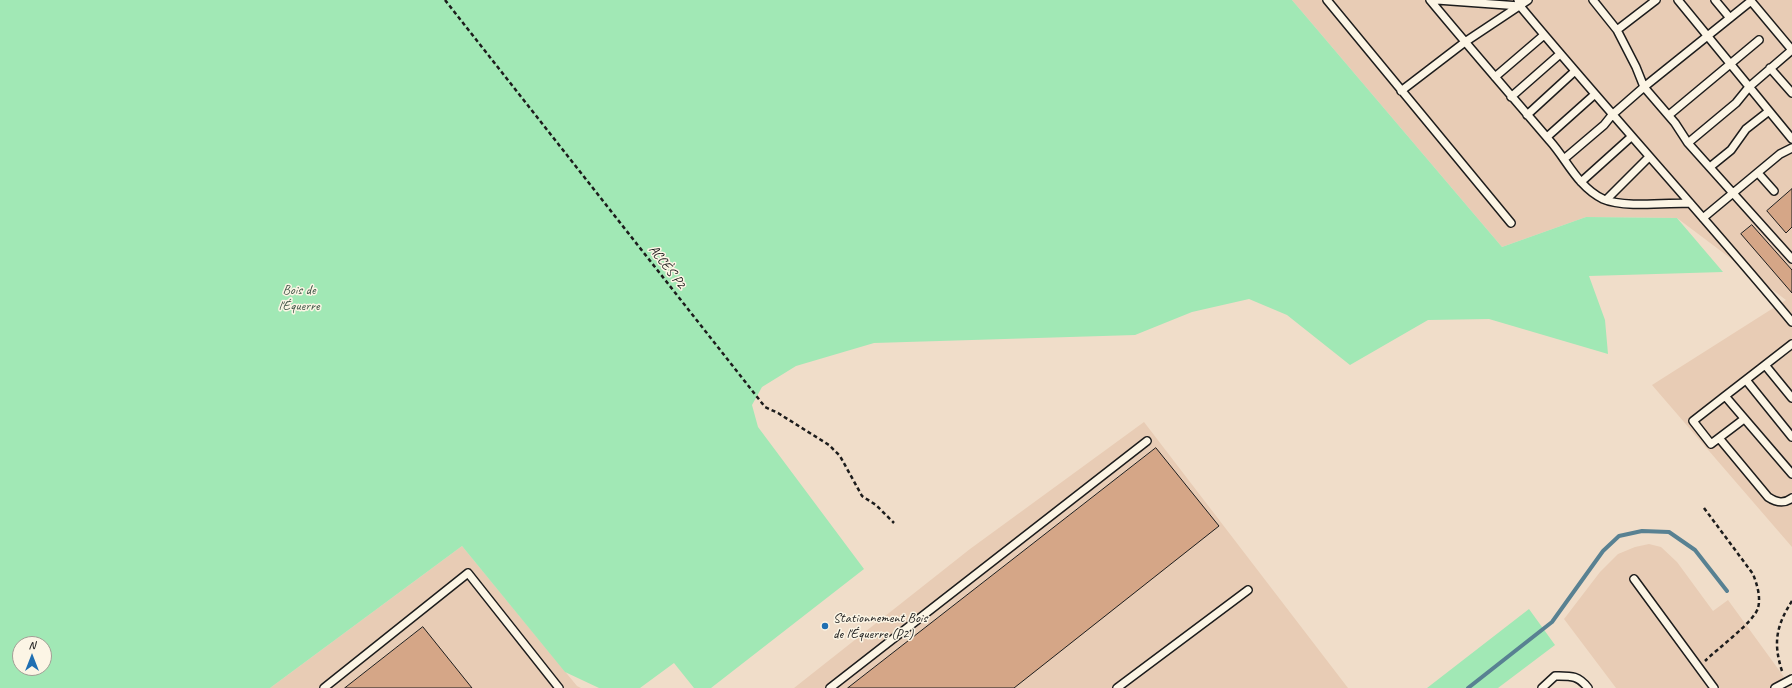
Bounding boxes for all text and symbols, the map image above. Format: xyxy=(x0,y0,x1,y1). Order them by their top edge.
street label: ACCÈS P2 xyxy=(645,242,689,292)
park label: Bois de l'Équerre xyxy=(278,282,320,314)
place label: Stationnement Bois de l'Équerre (P2) xyxy=(833,610,927,642)
marker: Stationnement Bois de l'Équerre (P2) xyxy=(820,621,830,631)
north arrow xyxy=(12,636,52,676)
text: N xyxy=(29,638,35,652)

